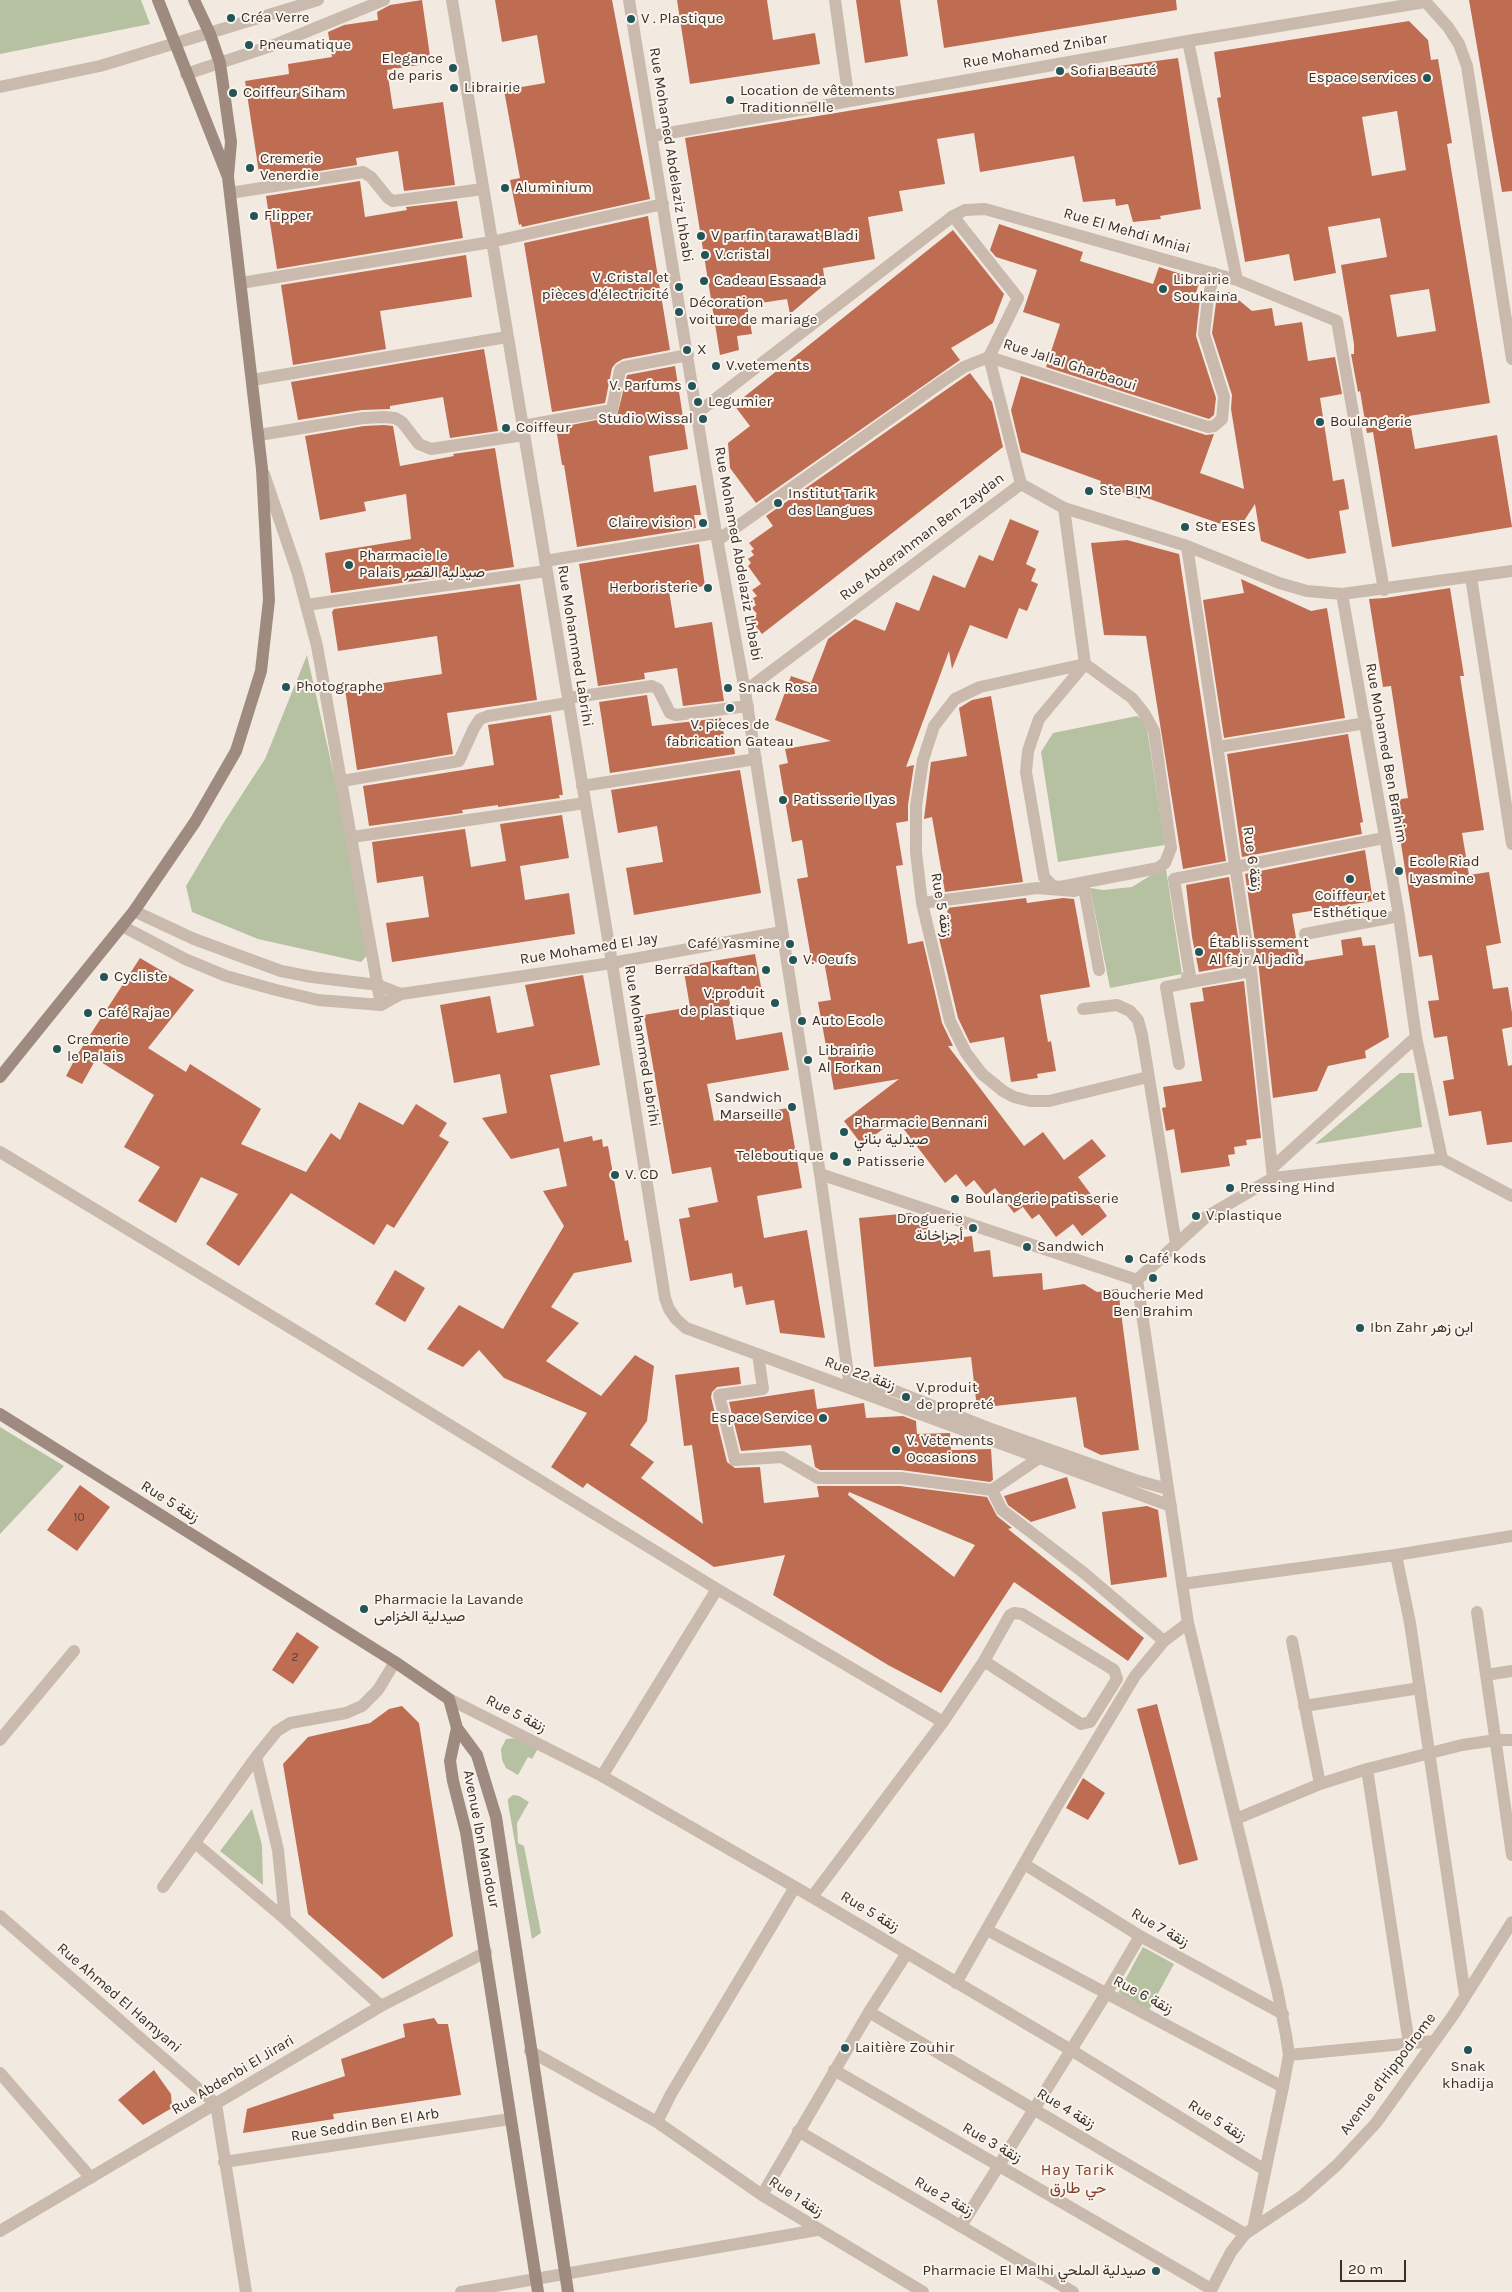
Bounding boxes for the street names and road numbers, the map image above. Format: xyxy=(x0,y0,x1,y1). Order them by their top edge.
street label: Rue Mohamed Znibar xyxy=(961,29,1109,73)
street label: Rue Mohamed Abdelaziz Lhbabi xyxy=(645,46,697,264)
street label: Rue El Mehdi Mniai xyxy=(1062,204,1192,258)
street label: Rue Jallal Gharbaoui xyxy=(1001,335,1139,395)
street label: Rue Mohamed Abdelaziz Lhbabi xyxy=(710,445,766,663)
street label: Rue Abderahman Ben Zaydan xyxy=(836,469,1008,605)
street label: Rue Mohammed Labrihi xyxy=(553,564,597,728)
street label: Rue Mohamed Ben Brahim xyxy=(1361,662,1411,844)
street label: Rue 6 زنقة xyxy=(1239,825,1265,893)
street label: Rue 5 زنقة xyxy=(926,871,956,939)
street label: Rue Mohamed El Jay xyxy=(519,929,659,969)
street label: Rue Mohammed Labrihi xyxy=(620,964,664,1128)
street label: Rue 22 زنقة xyxy=(822,1353,898,1395)
street label: Rue 5 زنقة xyxy=(138,1477,202,1527)
street label: Rue 5 زنقة xyxy=(483,1691,549,1737)
street label: Avenue Ibn Mandour xyxy=(459,1768,503,1910)
street label: Rue 5 زنقة xyxy=(837,1887,903,1937)
street label: Rue 7 زنقة xyxy=(1128,1904,1192,1952)
street label: Rue Ahmed El Hamyani xyxy=(53,1939,185,2057)
street label: Rue 6 زنقة xyxy=(1110,1972,1176,2018)
street label: Avenue d'Hippodrome xyxy=(1336,2009,1440,2139)
street label: Rue Abdenbi El Jirari xyxy=(168,2031,298,2119)
street label: Rue 4 زنقة xyxy=(1033,2085,1099,2133)
street label: Rue 5 زنقة xyxy=(1185,2096,1249,2146)
street label: Rue Seddin Ben El Arb xyxy=(290,2104,440,2146)
street label: Rue 3 زنقة xyxy=(959,2119,1025,2167)
street label: Rue 1 زنقة xyxy=(765,2173,827,2221)
street label: Rue 2 زنقة xyxy=(911,2173,977,2221)

